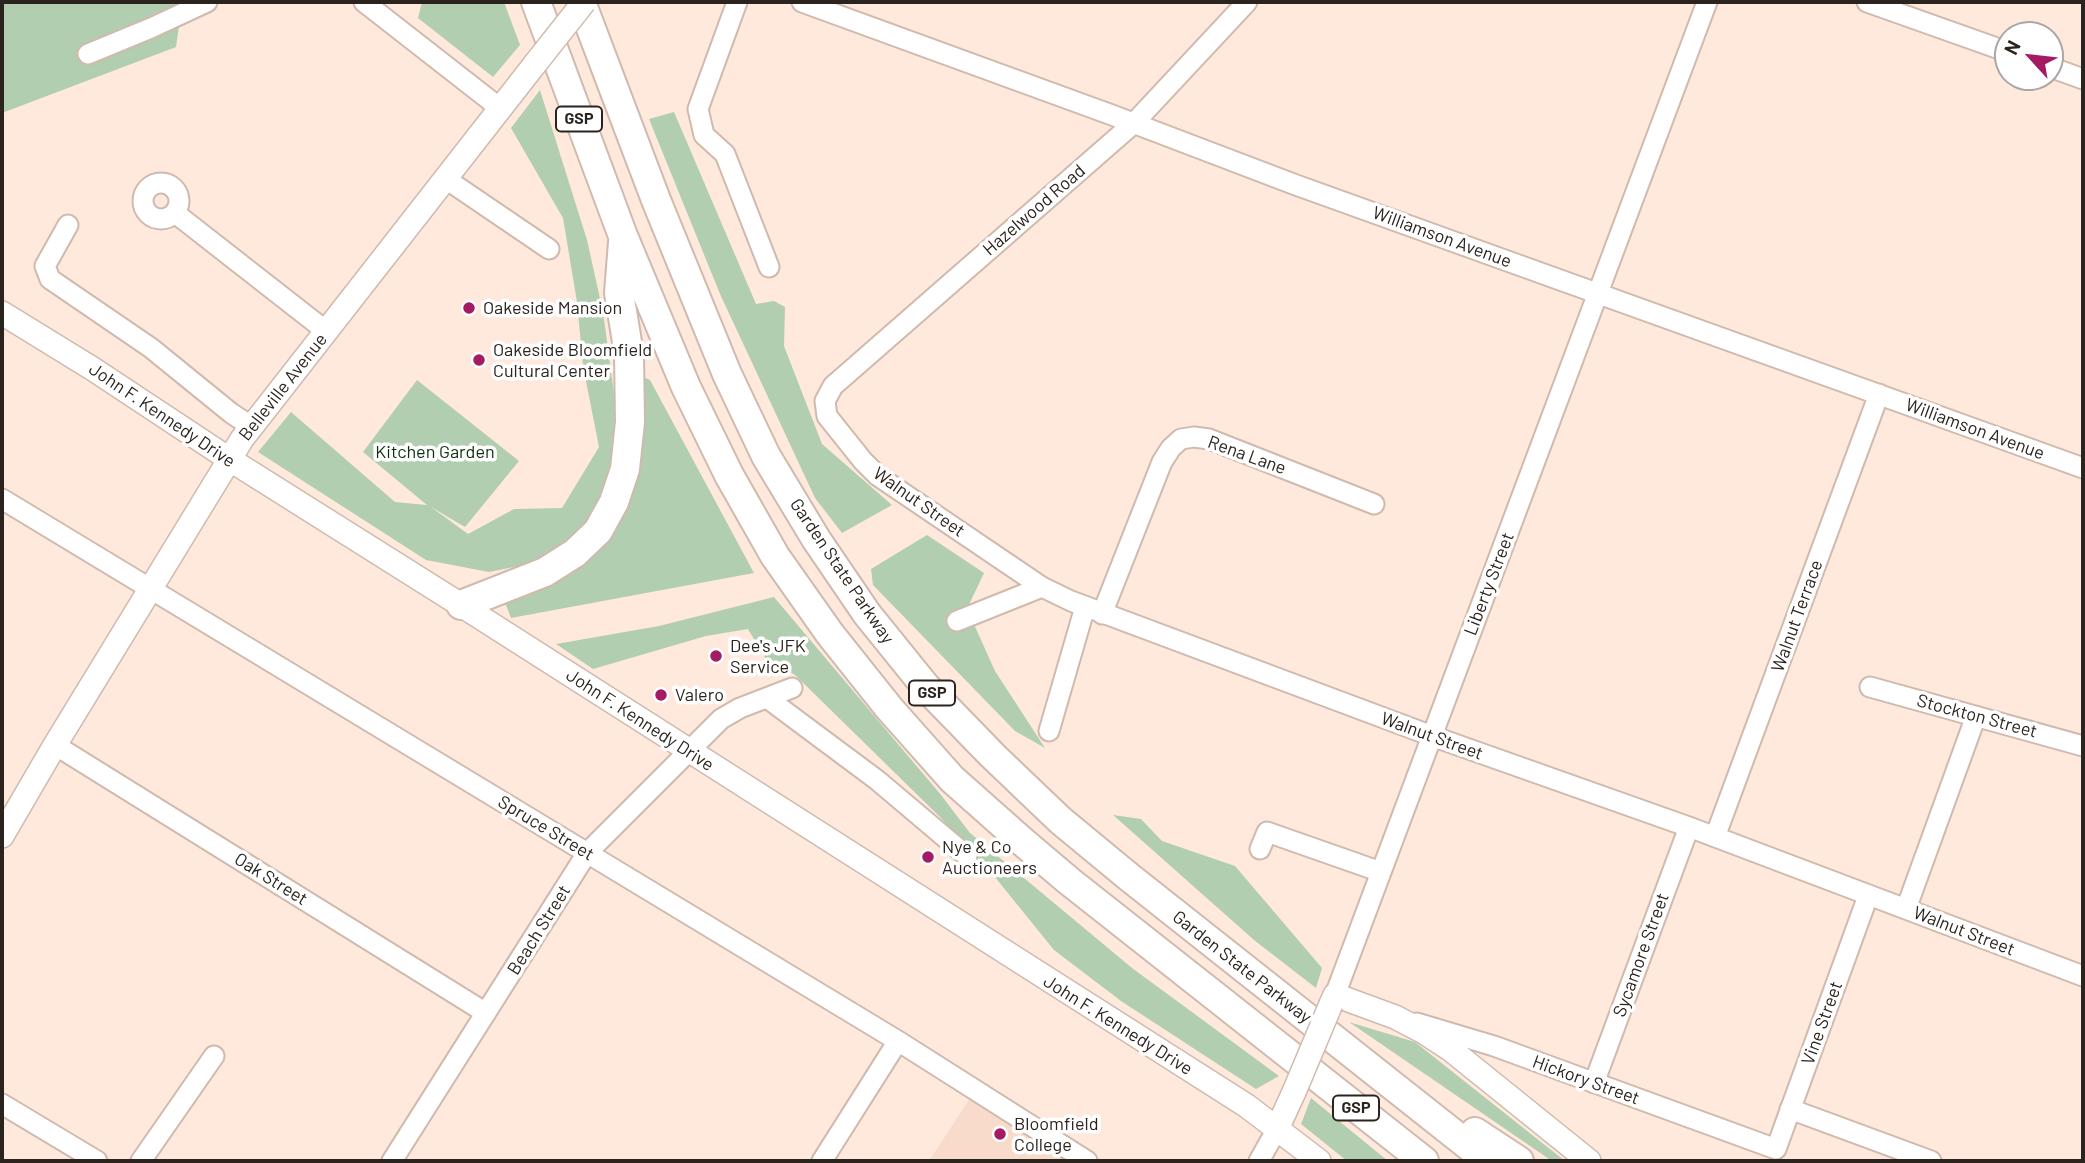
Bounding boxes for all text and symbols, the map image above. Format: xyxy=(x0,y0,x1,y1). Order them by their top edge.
north arrow xyxy=(1994,21,2064,91)
text: N xyxy=(1999,36,2025,58)
road number: GSP xyxy=(556,106,602,132)
street label: Hazelwood Road xyxy=(979,160,1089,260)
street label: Williamson Avenue xyxy=(1370,202,1514,272)
place label: Oakeside Mansion xyxy=(483,297,622,319)
marker: Oakeside Mansion xyxy=(461,300,477,316)
street label: Belleville Avenue xyxy=(234,329,332,445)
place label: Oakeside Bloomfield Cultural Center xyxy=(493,339,652,382)
marker: Oakeside Bloomfield Cultural Center xyxy=(471,352,487,368)
street label: John F. Kennedy Drive xyxy=(85,358,239,472)
street label: Williamson Avenue xyxy=(1903,394,2047,464)
street label: Rena Lane xyxy=(1205,431,1289,479)
park label: Kitchen Garden xyxy=(375,441,495,463)
street label: Walnut Street xyxy=(869,462,969,542)
street label: Garden State Parkway xyxy=(785,494,899,648)
street label: Liberty Street xyxy=(1459,529,1519,639)
street label: Walnut Terrace xyxy=(1767,557,1827,675)
place label: Dee's JFK Service xyxy=(730,635,806,678)
marker: Dee's JFK Service xyxy=(708,648,724,664)
street label: John F. Kennedy Drive xyxy=(562,664,718,776)
road number: GSP xyxy=(909,680,955,706)
place label: Valero xyxy=(675,684,724,706)
marker: Valero xyxy=(653,687,669,703)
street label: Stockton Street xyxy=(1915,690,2039,742)
street label: Walnut Street xyxy=(1378,708,1486,764)
street label: Spruce Street xyxy=(494,791,598,865)
place label: Nye & Co Auctioneers xyxy=(942,836,1037,878)
street label: Oak Street xyxy=(230,848,312,910)
marker: Nye & Co Auctioneers xyxy=(920,849,936,865)
street label: Beach Street xyxy=(503,881,575,979)
street label: Sycamore Street xyxy=(1609,890,1673,1020)
street label: Walnut Street xyxy=(1910,902,2018,960)
street label: Garden State Parkway xyxy=(1168,906,1316,1028)
street label: John F. Kennedy Drive xyxy=(1039,970,1197,1080)
street label: Vine Street xyxy=(1797,978,1847,1068)
street label: Hickory Street xyxy=(1530,1051,1642,1109)
road number: GSP xyxy=(1333,1096,1379,1120)
place label: Bloomfield College xyxy=(1014,1113,1099,1156)
marker: Bloomfield College xyxy=(992,1126,1008,1142)

